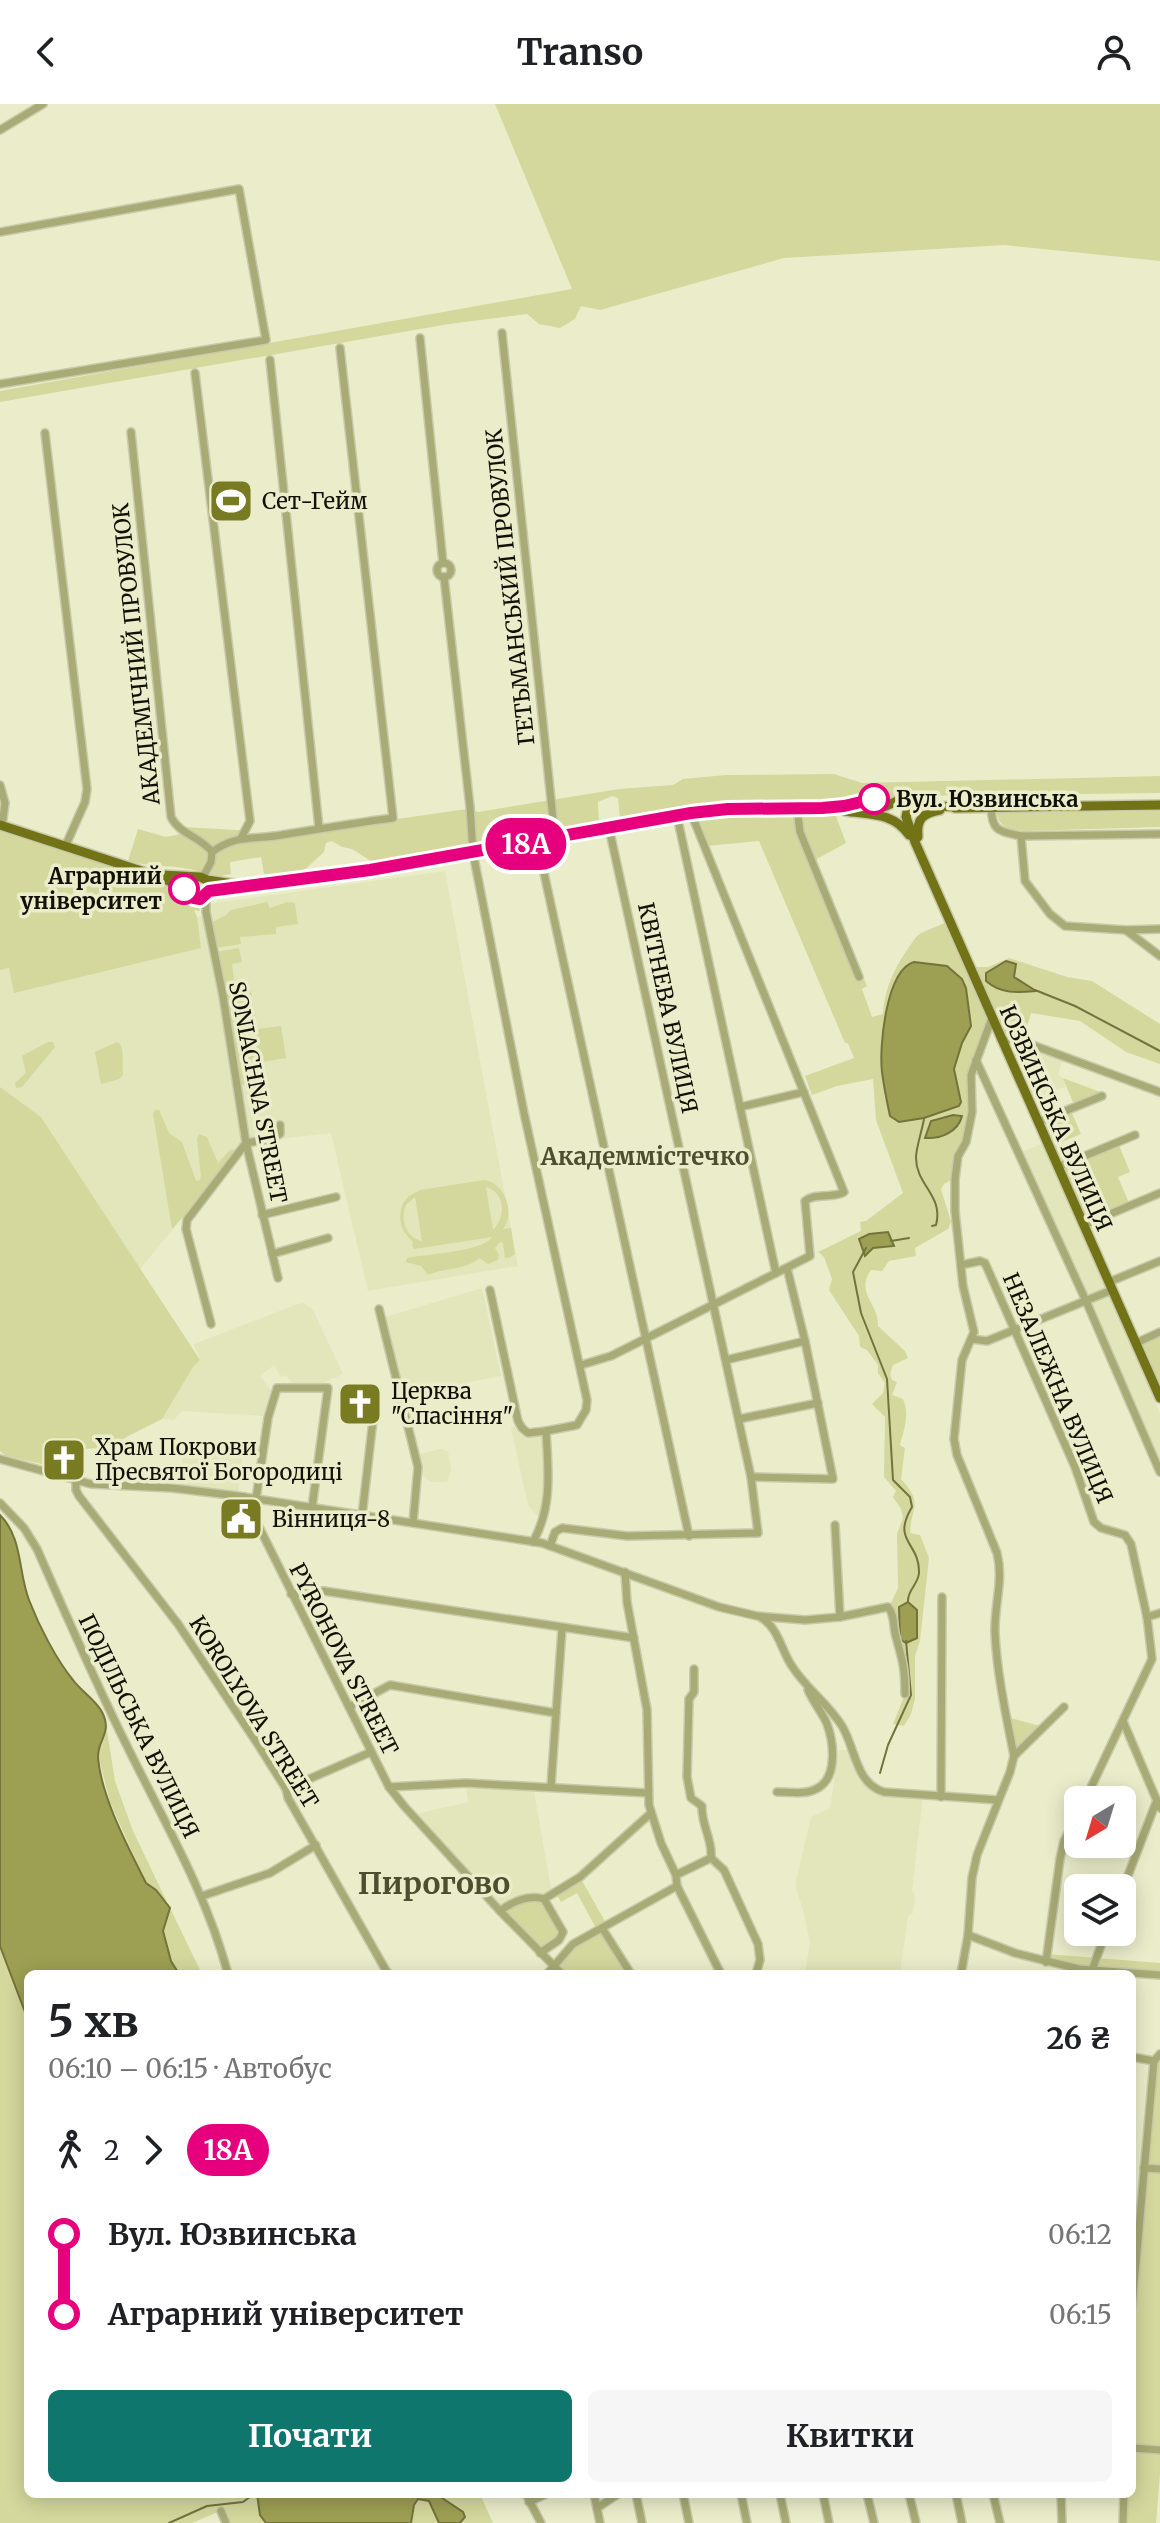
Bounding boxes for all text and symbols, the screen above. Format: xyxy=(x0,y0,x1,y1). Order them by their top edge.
icon: back xyxy=(24,30,68,74)
text: Transo xyxy=(517,30,643,75)
icon: person xyxy=(1092,30,1136,74)
street label: ГЕТЬМАНСЬКИЙ ПРОВУЛОК xyxy=(478,427,541,747)
sports icon: Сет-Гейм xyxy=(207,477,255,525)
place label: Сет-Гейм xyxy=(262,487,368,515)
street label: АКАДЕМІЧНИЙ ПРОВУЛОК xyxy=(105,501,166,807)
marker: Вул. Юзвинська xyxy=(859,784,889,814)
place label: Вул. Юзвинська xyxy=(896,785,1078,813)
line badge: 18А xyxy=(480,818,572,870)
text: 18А xyxy=(501,826,551,862)
place label: Аграрний університет xyxy=(20,862,162,915)
marker: Аграрний університет xyxy=(169,874,199,904)
street label: КВІТНЕВА ВУЛИЦЯ xyxy=(632,900,704,1116)
street label: SONIACHNA STREET xyxy=(223,979,293,1205)
street label: ЮЗВИНСЬКА ВУЛИЦЯ xyxy=(993,1001,1119,1235)
district label: Академмістечко xyxy=(540,1141,749,1172)
street label: НЕЗАЛЕЖНА ВУЛИЦЯ xyxy=(997,1269,1119,1507)
place label: Церква "Спасіння" xyxy=(391,1377,514,1430)
church icon: Церква "Спасіння" xyxy=(336,1380,384,1428)
place label: Храм Покрови Пресвятої Богородиці xyxy=(95,1433,343,1486)
church icon: Храм Покрови Пресвятої Богородиці xyxy=(40,1436,88,1484)
public building icon: Вінниця-8 xyxy=(217,1495,265,1543)
place label: Вінниця-8 xyxy=(272,1505,390,1533)
street label: PYROHOVA STREET xyxy=(283,1558,405,1760)
street label: ПОДІЛЬСЬКА ВУЛИЦЯ xyxy=(73,1609,205,1843)
street label: KOROLYOVA STREET xyxy=(183,1611,325,1813)
north arrow xyxy=(1064,1786,1136,1858)
map controls xyxy=(1064,1786,1136,1946)
district label: Пирогово xyxy=(358,1864,510,1902)
button: layers xyxy=(1064,1874,1136,1946)
text: 5 хв xyxy=(48,1994,139,2049)
text: 26 ₴ xyxy=(1046,2019,1112,2057)
text: 06:10 – 06:15 · Автобус xyxy=(48,2052,332,2085)
icon: walk xyxy=(48,2128,92,2172)
icon: forward xyxy=(131,2128,175,2172)
text: 18А xyxy=(203,2132,253,2168)
text: 2 xyxy=(104,2134,119,2167)
text: Вул. Юзвинська xyxy=(108,2215,357,2253)
text: 06:12 xyxy=(1048,2218,1112,2251)
text: Аграрний університет xyxy=(108,2295,464,2333)
text: 06:15 xyxy=(1049,2298,1112,2331)
button: Почати xyxy=(48,2390,572,2482)
button: Квитки xyxy=(588,2390,1112,2482)

